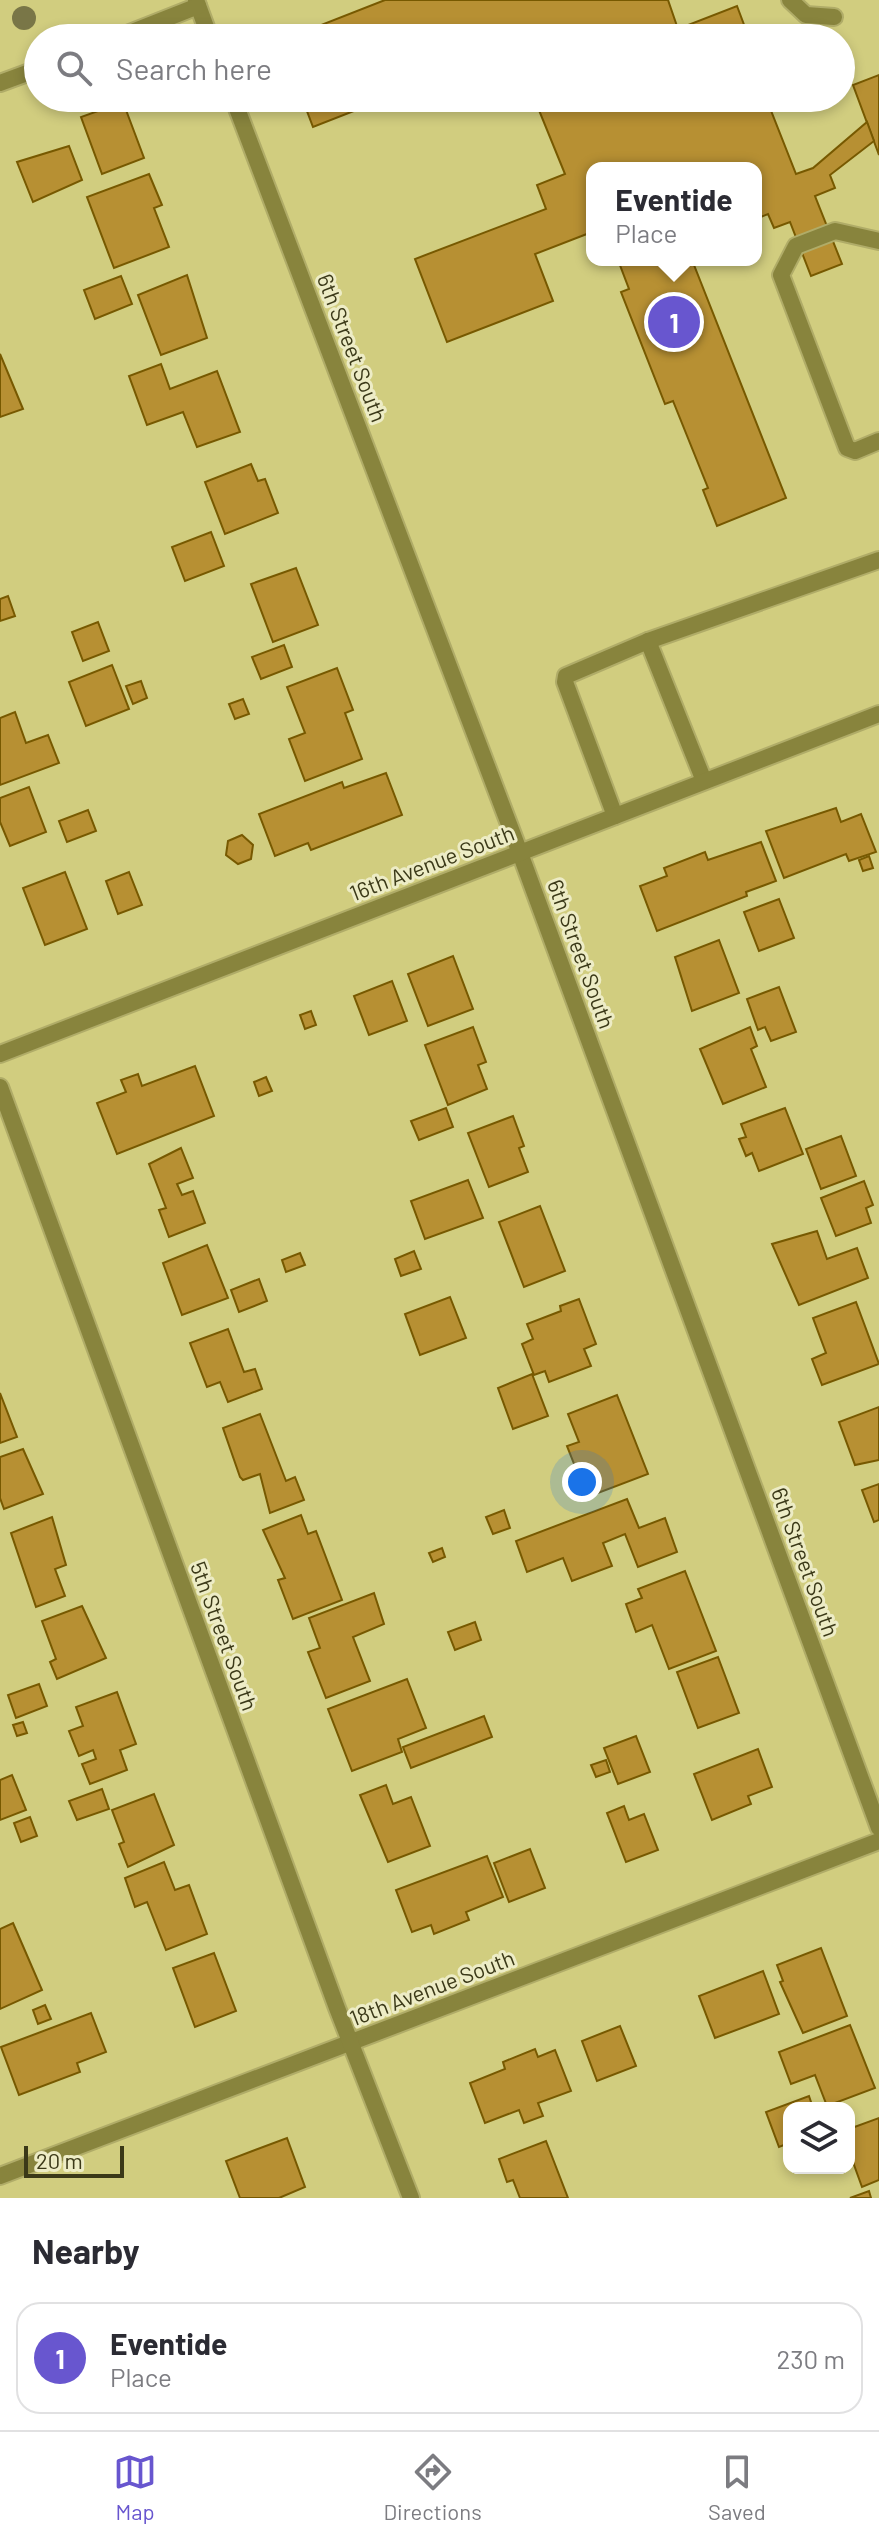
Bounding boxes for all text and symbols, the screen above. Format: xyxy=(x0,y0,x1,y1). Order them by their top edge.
search box xyxy=(24,24,855,112)
icon: search xyxy=(52,46,96,90)
text: Search here xyxy=(116,50,272,86)
popup xyxy=(586,162,762,266)
text: Eventide xyxy=(615,181,733,217)
text: Place xyxy=(615,217,677,248)
street label: 6th Street South xyxy=(313,270,393,425)
pin: 1 xyxy=(648,292,700,352)
street label: 16th Avenue South xyxy=(346,819,518,905)
street label: 6th Street South xyxy=(543,876,621,1032)
your location xyxy=(562,1462,602,1502)
street label: 6th Street South xyxy=(767,1484,845,1640)
street label: 5th Street South xyxy=(186,1558,264,1714)
street label: 18th Avenue South xyxy=(346,1944,518,2030)
map controls xyxy=(783,2102,855,2174)
button: layers xyxy=(783,2102,855,2174)
scale bar xyxy=(24,2142,124,2178)
text: 20 m xyxy=(36,2147,83,2173)
text: Nearby xyxy=(32,2230,140,2271)
text: Eventide xyxy=(110,2325,227,2361)
text: 1 xyxy=(55,2343,65,2374)
text: 230 m xyxy=(776,2343,845,2374)
text: Place xyxy=(110,2361,172,2392)
tab: Map xyxy=(113,2450,157,2524)
tab: Directions xyxy=(383,2450,482,2524)
tab: Saved xyxy=(708,2450,766,2524)

